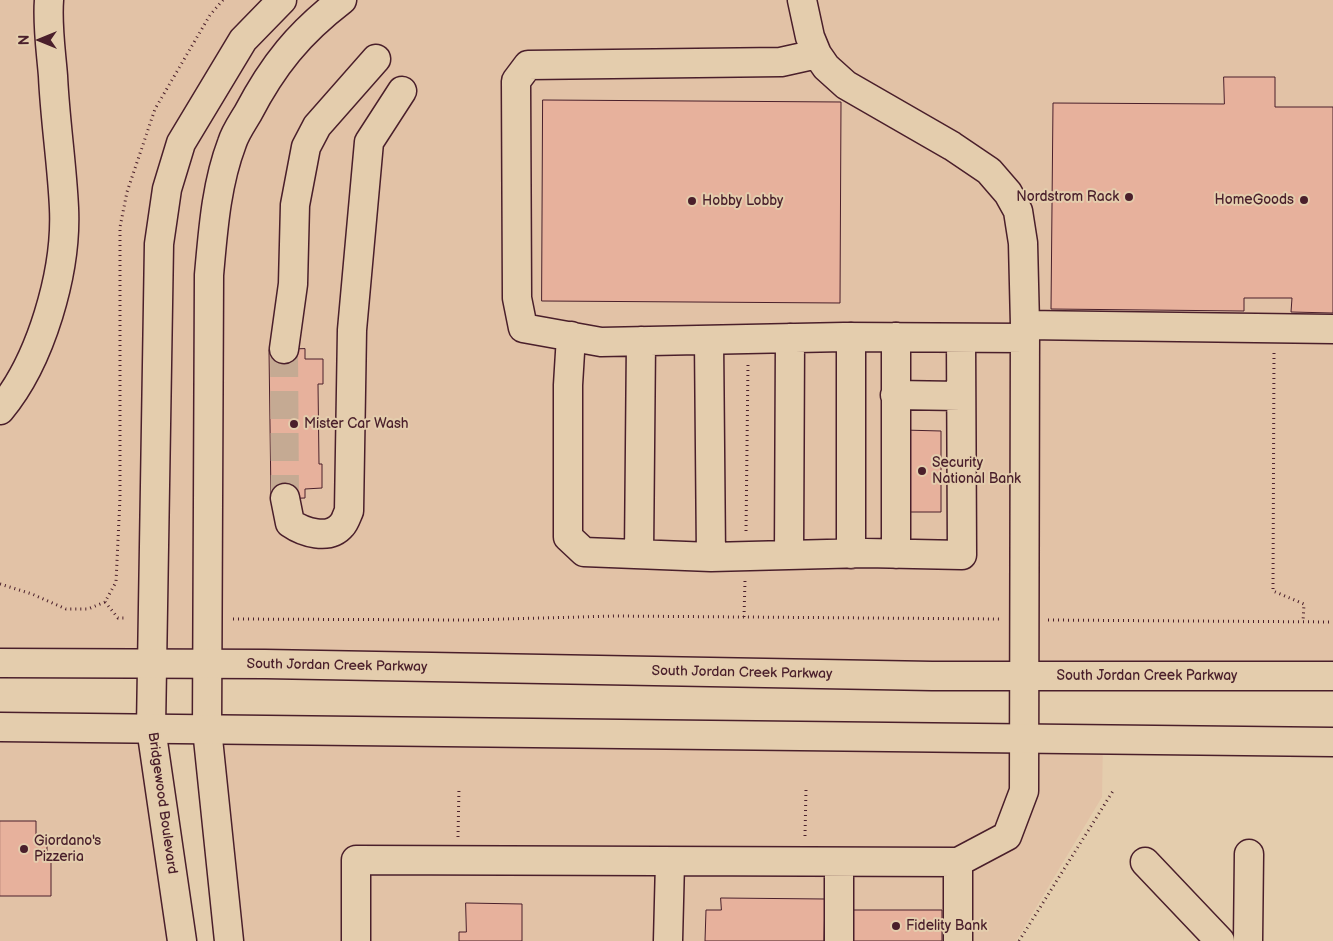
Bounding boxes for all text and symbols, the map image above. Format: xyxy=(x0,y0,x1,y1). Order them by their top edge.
north arrow xyxy=(15,15,65,65)
text: N xyxy=(16,35,33,45)
place label: Nordstrom Rack xyxy=(1016,189,1119,205)
marker: Nordstrom Rack xyxy=(1123,191,1135,203)
place label: HomeGoods xyxy=(1215,192,1294,208)
place label: Hobby Lobby xyxy=(702,193,783,209)
marker: HomeGoods xyxy=(1298,194,1310,206)
marker: Hobby Lobby xyxy=(686,195,698,207)
place label: Mister Car Wash xyxy=(304,416,409,432)
marker: Mister Car Wash xyxy=(288,418,300,430)
place label: Security National Bank xyxy=(932,455,1021,488)
marker: Security National Bank xyxy=(916,465,928,477)
street label: South Jordan Creek Parkway xyxy=(246,656,428,676)
street label: South Jordan Creek Parkway xyxy=(651,663,833,683)
street label: South Jordan Creek Parkway xyxy=(1057,668,1237,684)
street label: Bridgewood Boulevard xyxy=(144,731,180,875)
place label: Giordano's Pizzeria xyxy=(34,833,101,866)
marker: Giordano's Pizzeria xyxy=(18,843,30,855)
place label: Fidelity Bank xyxy=(906,918,987,934)
marker: Fidelity Bank xyxy=(890,920,902,932)

